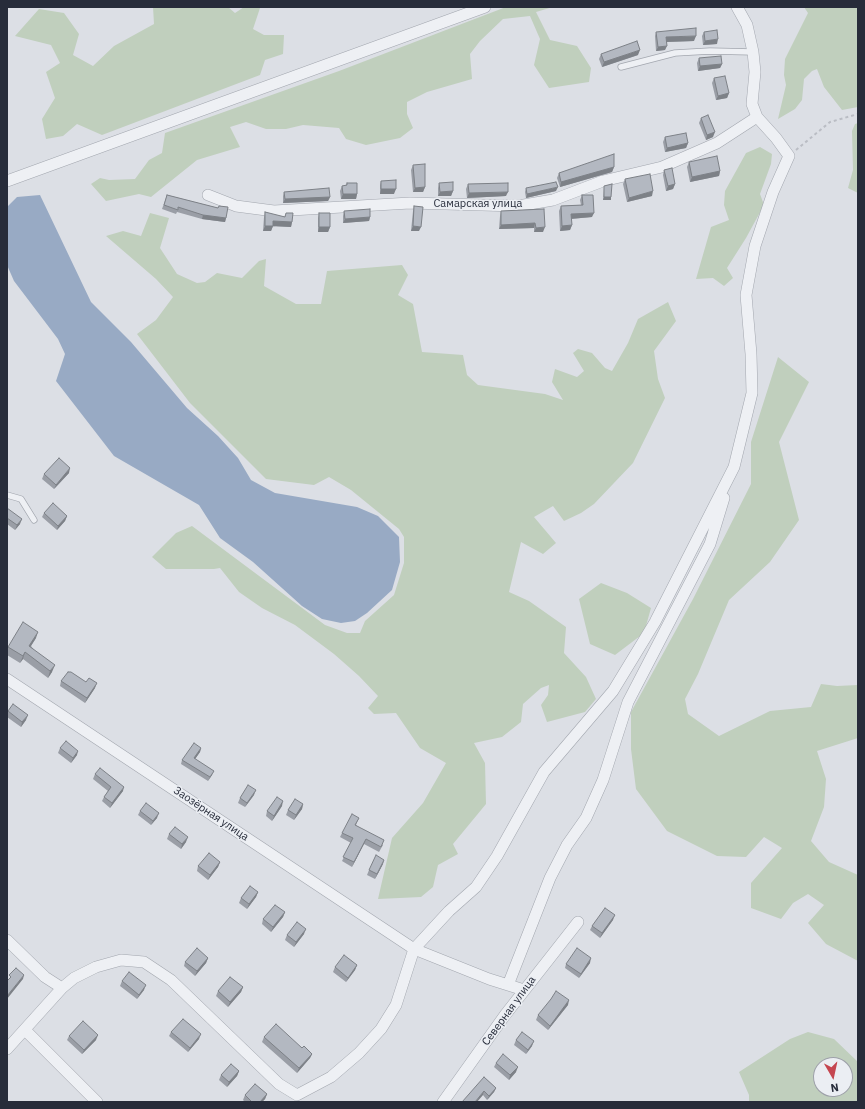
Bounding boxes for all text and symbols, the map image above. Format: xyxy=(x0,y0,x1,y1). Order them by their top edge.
street label: Самарская улица xyxy=(434,197,522,211)
street label: Заозёрная улица xyxy=(171,784,251,844)
street label: Северная улица xyxy=(479,974,539,1048)
north arrow xyxy=(813,1057,853,1097)
text: N xyxy=(830,1080,840,1095)

